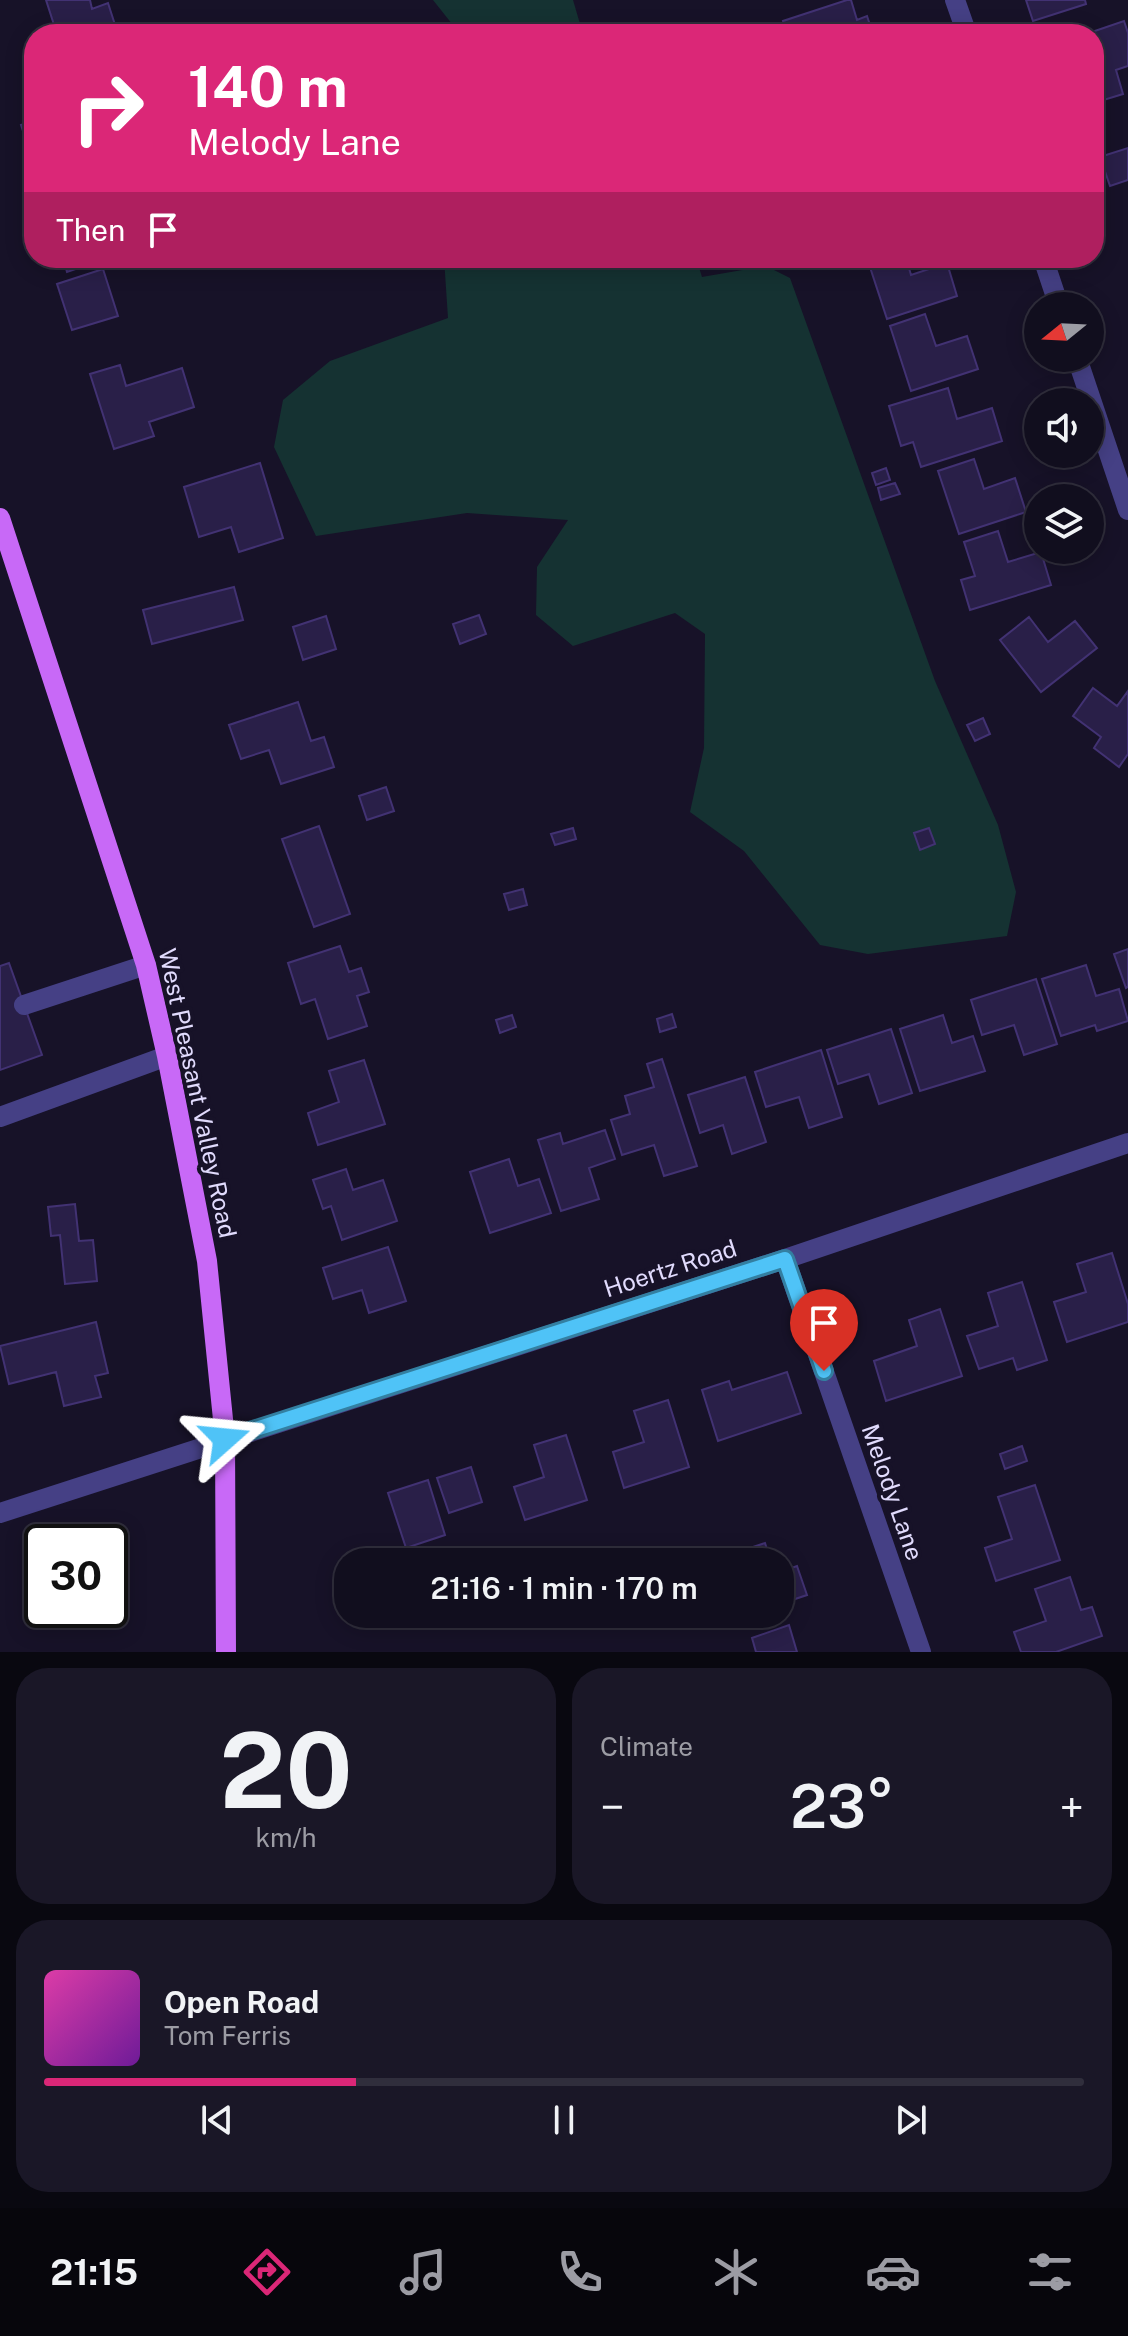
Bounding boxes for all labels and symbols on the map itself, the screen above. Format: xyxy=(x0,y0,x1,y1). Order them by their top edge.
north arrow xyxy=(1024,292,1104,372)
street label: West Pleasant Valley Road xyxy=(154,946,242,1240)
street label: Hoertz Road xyxy=(600,1233,740,1303)
pin xyxy=(790,1289,858,1371)
position arrow xyxy=(183,1397,267,1481)
street label: Melody Lane xyxy=(857,1420,929,1564)
speed limit sign: 30 xyxy=(24,1524,128,1628)

